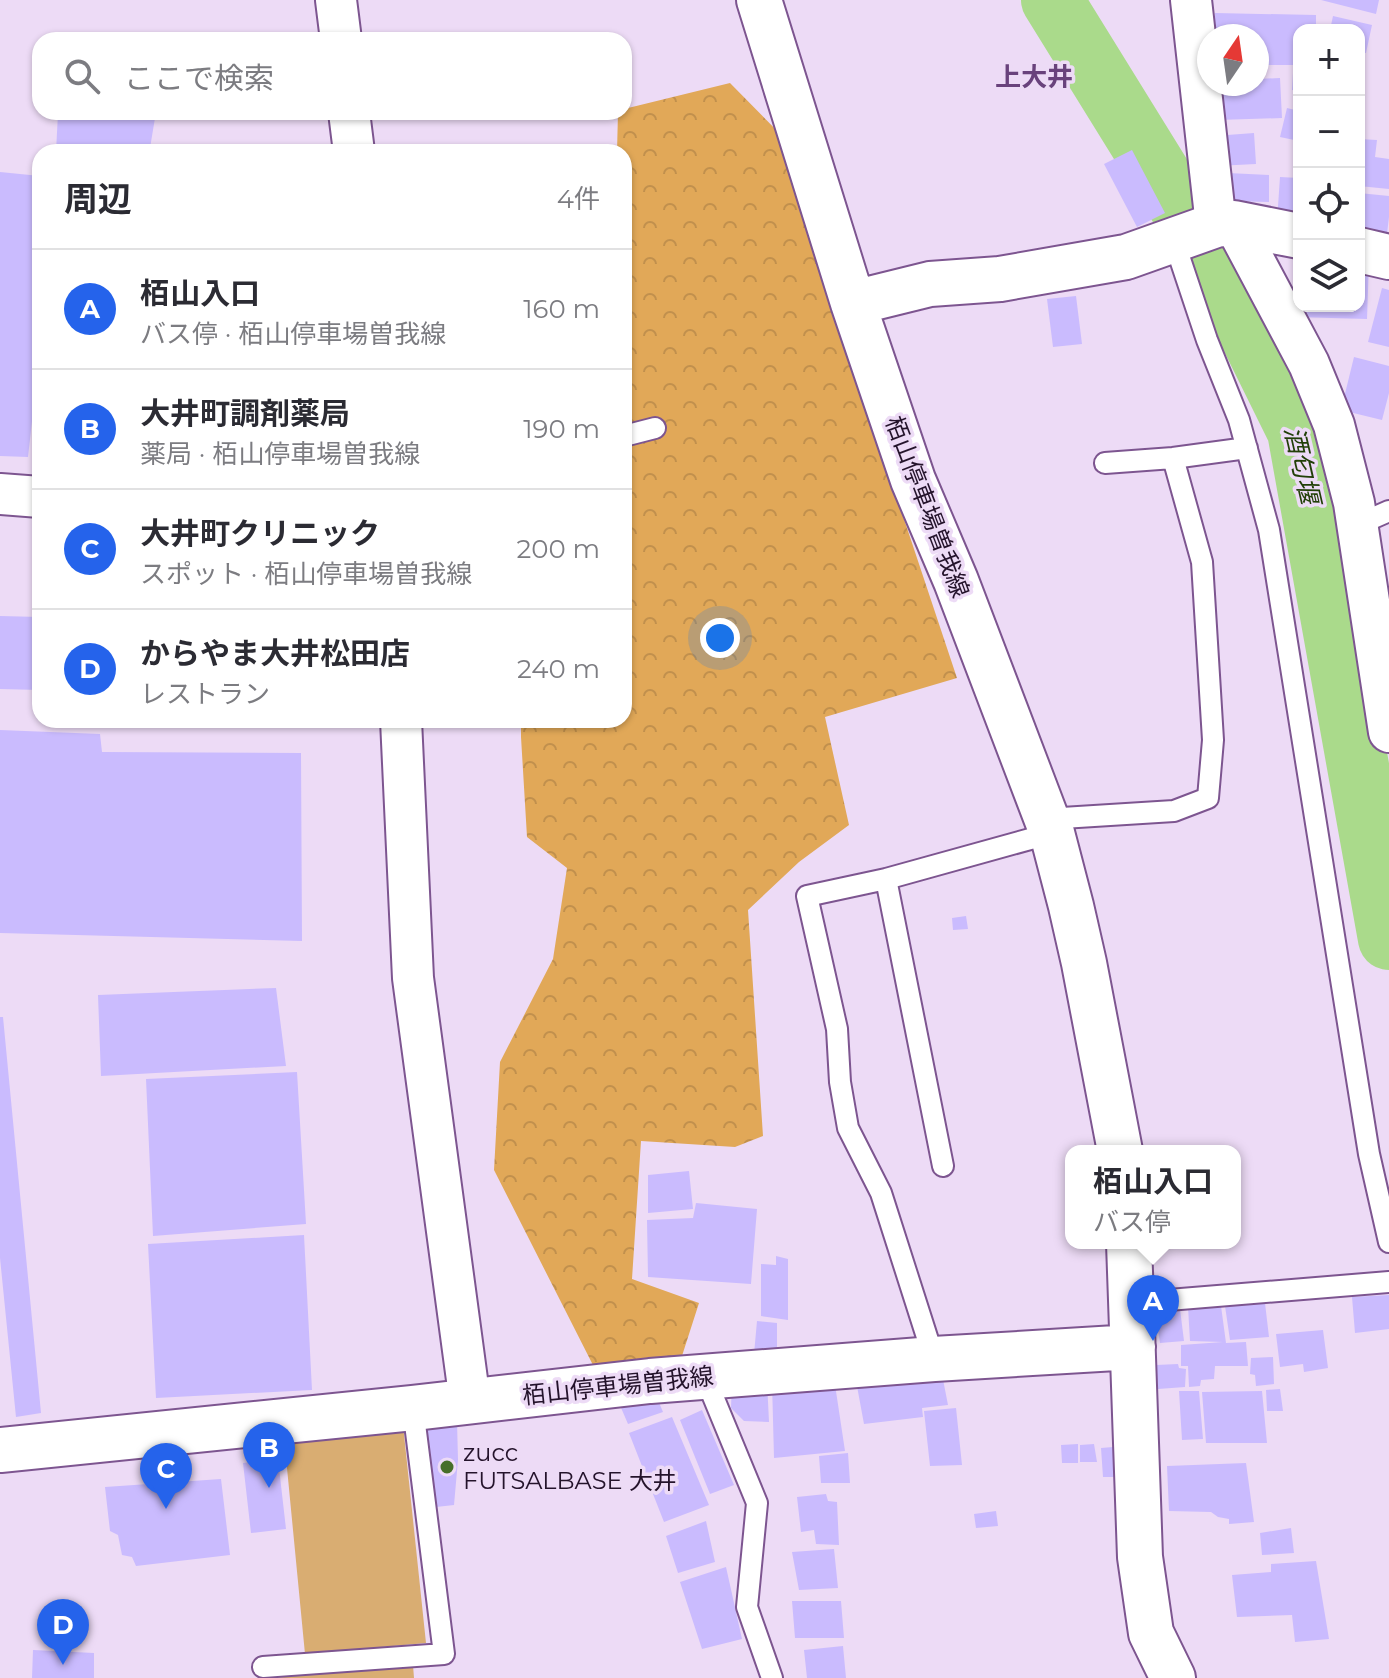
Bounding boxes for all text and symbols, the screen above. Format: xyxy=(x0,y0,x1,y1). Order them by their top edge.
north arrow xyxy=(1197,24,1269,96)
map controls xyxy=(1293,24,1365,312)
button: + xyxy=(1293,24,1365,96)
search box xyxy=(32,32,632,120)
icon: search xyxy=(60,54,104,98)
text: ここで検索 xyxy=(124,60,274,97)
district label: 上大井 xyxy=(995,61,1073,93)
button: − xyxy=(1293,96,1365,168)
button: locate xyxy=(1293,168,1365,240)
text: 周辺 xyxy=(64,178,132,220)
text: 4件 xyxy=(557,183,600,215)
button: layers xyxy=(1293,240,1365,312)
text: 栢山入口 xyxy=(140,275,260,312)
text: A xyxy=(80,293,100,325)
text: 160 m xyxy=(523,293,600,325)
text: バス停 · 栢山停車場曽我線 xyxy=(140,318,446,350)
text: 大井町調剤薬局 xyxy=(140,395,350,432)
street label: 栢山停車場曽我線 xyxy=(880,412,975,602)
text: B xyxy=(80,413,100,445)
text: 190 m xyxy=(523,413,600,445)
water label: 酒匂堰 xyxy=(1278,423,1327,510)
text: 薬局 · 栢山停車場曽我線 xyxy=(140,438,420,470)
text: 大井町クリニック xyxy=(140,515,380,552)
text: C xyxy=(81,533,99,565)
text: 200 m xyxy=(516,533,600,565)
text: スポット · 栢山停車場曽我線 xyxy=(140,558,472,590)
your location xyxy=(700,618,740,658)
text: からやま大井松田店 xyxy=(140,635,410,672)
text: D xyxy=(79,653,101,685)
text: 240 m xyxy=(517,653,600,685)
text: レストラン xyxy=(140,678,270,710)
popup xyxy=(1065,1145,1241,1249)
text: 栢山入口 xyxy=(1093,1163,1213,1200)
text: バス停 xyxy=(1093,1206,1171,1238)
pin: A xyxy=(1127,1275,1179,1341)
street label: 栢山停車場曽我線 xyxy=(521,1361,715,1410)
pin: B xyxy=(243,1422,295,1488)
place label: zucc FUTSALBASE 大井 xyxy=(463,1438,677,1495)
pin: C xyxy=(140,1443,192,1509)
marker: zucc FUTSALBASE 大井 xyxy=(438,1458,456,1476)
pin: D xyxy=(37,1599,89,1665)

